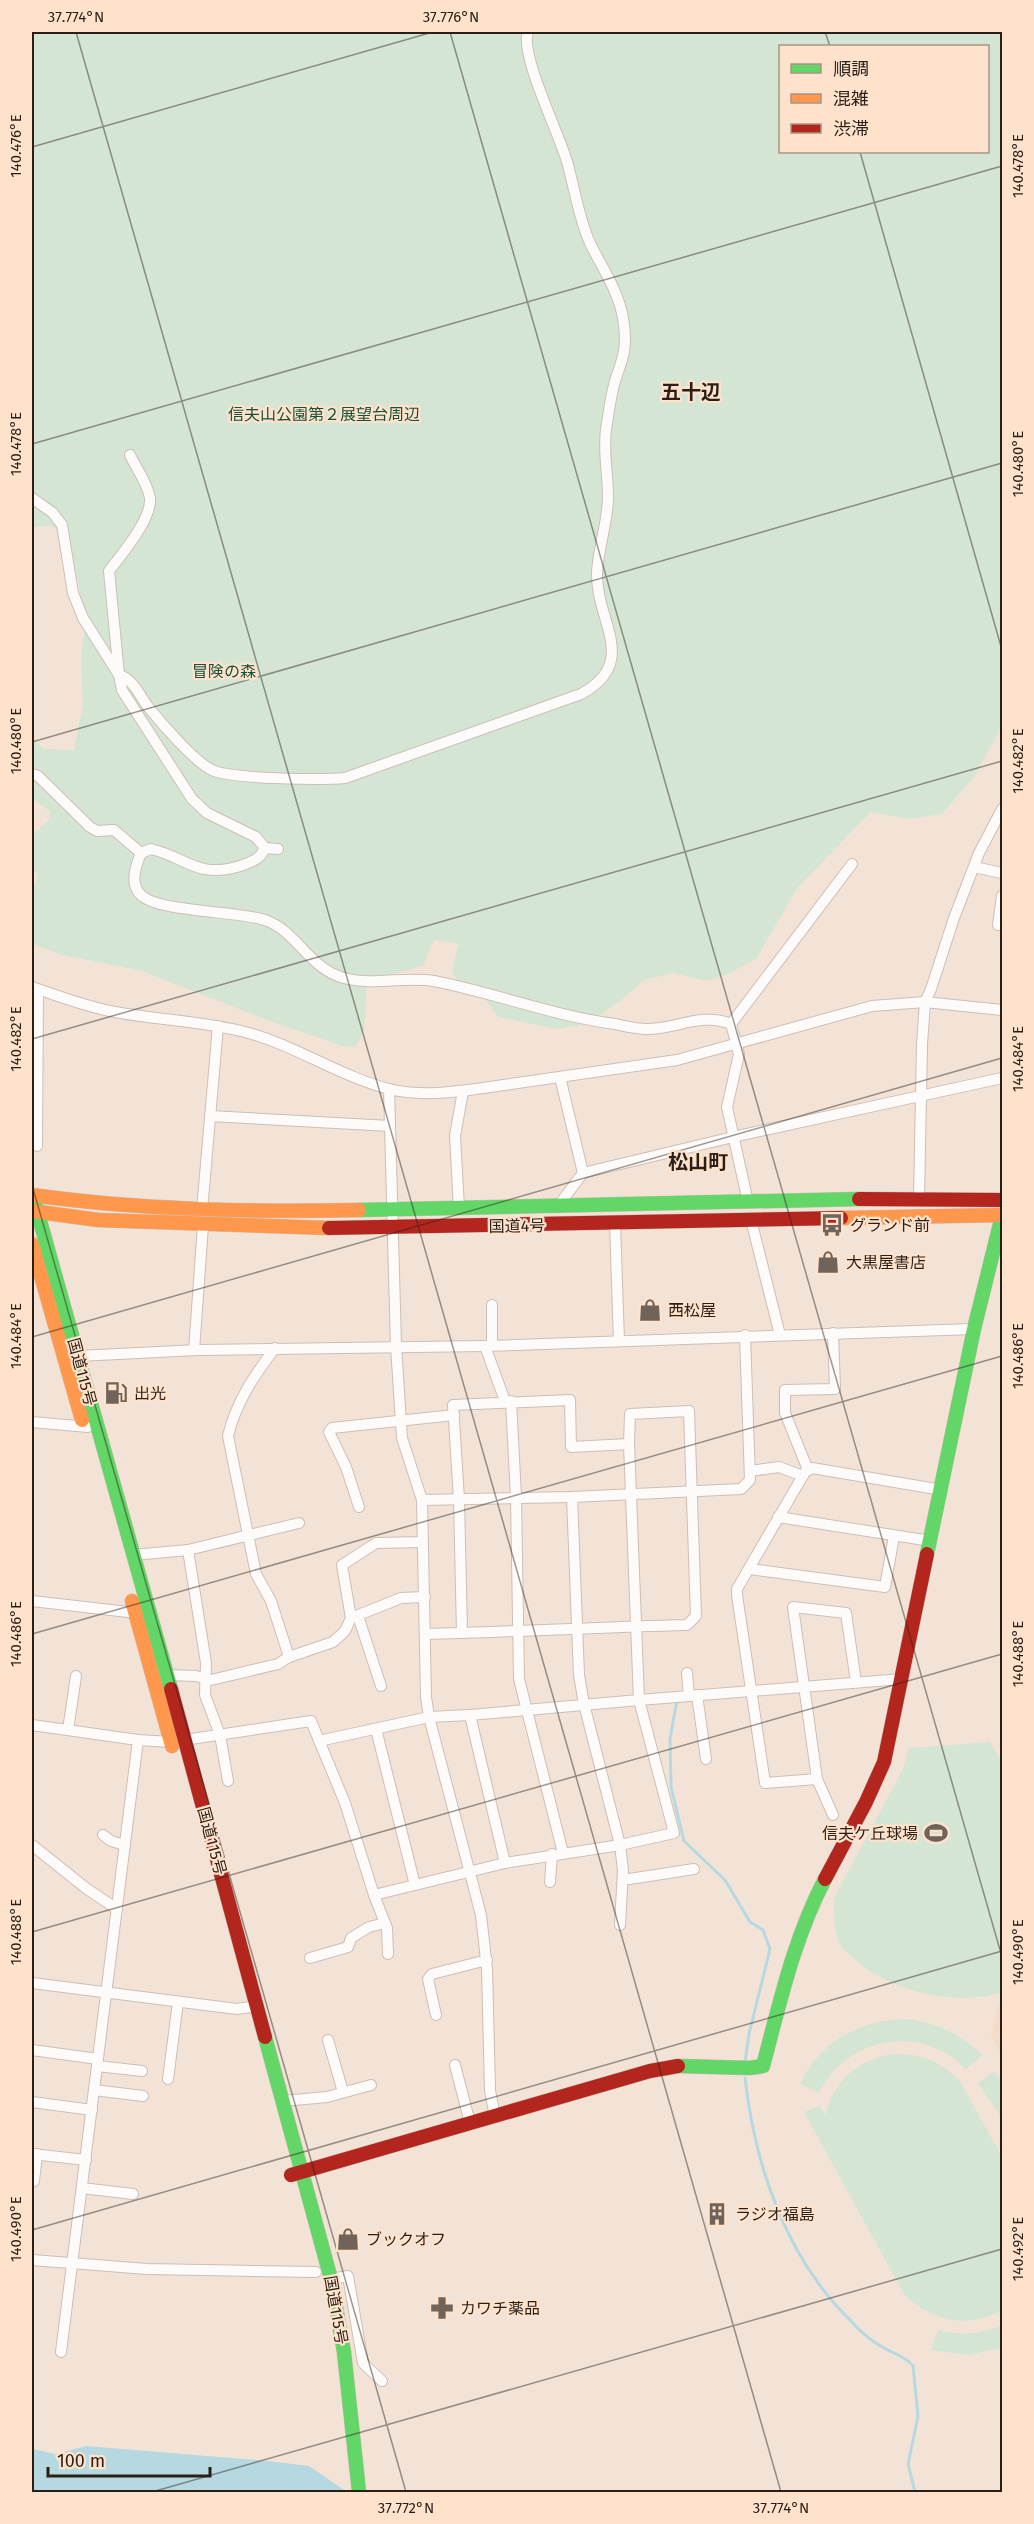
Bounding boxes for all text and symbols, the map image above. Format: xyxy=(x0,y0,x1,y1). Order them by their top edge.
text: 37.774°N xyxy=(48,8,104,26)
text: 37.776°N xyxy=(423,8,479,26)
legend xyxy=(779,45,989,153)
text: 順調 xyxy=(833,58,869,80)
text: 混雑 xyxy=(833,88,869,110)
text: 140.476°E xyxy=(7,114,25,178)
text: 渋滞 xyxy=(833,118,869,140)
text: 140.478°E xyxy=(1009,134,1027,198)
district label: 五十辺 xyxy=(661,380,721,404)
park label: 信夫山公園第２展望台周辺 xyxy=(228,405,420,424)
text: 140.478°E xyxy=(7,412,25,476)
text: 140.480°E xyxy=(1009,431,1027,497)
park label: 冒険の森 xyxy=(192,662,256,681)
text: 140.480°E xyxy=(7,708,25,774)
text: 140.482°E xyxy=(1009,728,1027,794)
text: 140.482°E xyxy=(7,1006,25,1072)
text: 140.484°E xyxy=(1009,1026,1027,1092)
district label: 松山町 xyxy=(668,1150,728,1174)
bus stop icon: グランド前 xyxy=(819,1212,845,1238)
street label: 国道4号 xyxy=(489,1216,545,1236)
place label: グランド前 xyxy=(850,1216,930,1235)
shop icon: 大黒屋書店 xyxy=(815,1249,841,1275)
place label: 大黒屋書店 xyxy=(846,1253,926,1272)
shop icon: 西松屋 xyxy=(637,1297,663,1323)
place label: 西松屋 xyxy=(668,1301,716,1320)
text: 140.484°E xyxy=(7,1303,25,1369)
text: 140.486°E xyxy=(1009,1323,1027,1389)
street label: 国道115号 xyxy=(64,1336,100,1408)
fuel station icon: 出光 xyxy=(103,1380,129,1406)
place label: 出光 xyxy=(134,1384,166,1403)
text: 140.486°E xyxy=(7,1601,25,1667)
text: 140.488°E xyxy=(1009,1621,1027,1687)
street label: 国道115号 xyxy=(194,1805,230,1877)
sports icon: 信夫ケ丘球場 xyxy=(923,1820,949,1846)
place label: 信夫ケ丘球場 xyxy=(822,1824,918,1843)
text: 140.488°E xyxy=(7,1899,25,1965)
text: 140.490°E xyxy=(1009,1919,1027,1985)
text: 140.490°E xyxy=(7,2196,25,2262)
building icon: ラジオ福島 xyxy=(704,2201,730,2227)
place label: ラジオ福島 xyxy=(735,2205,815,2224)
text: 140.492°E xyxy=(1009,2217,1027,2281)
shop icon: ブックオフ xyxy=(335,2226,361,2252)
place label: ブックオフ xyxy=(366,2230,446,2249)
street label: 国道115号 xyxy=(321,2274,351,2346)
pharmacy icon: カワチ薬品 xyxy=(429,2295,455,2321)
place label: カワチ薬品 xyxy=(460,2299,540,2318)
scale bar xyxy=(48,2440,210,2478)
text: 100 m xyxy=(57,2450,105,2472)
text: 37.772°N xyxy=(378,2499,434,2517)
text: 37.774°N xyxy=(753,2499,809,2517)

